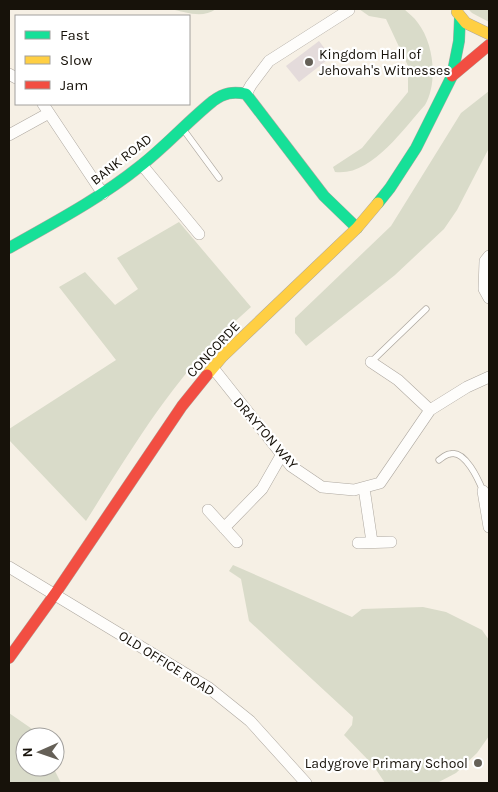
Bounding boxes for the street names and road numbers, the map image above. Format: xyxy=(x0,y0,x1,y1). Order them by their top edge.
street label: BANK ROAD xyxy=(87,130,155,189)
street label: CONCORDE xyxy=(183,318,244,381)
street label: DRAYTON WAY xyxy=(230,394,302,473)
street label: OLD OFFICE ROAD xyxy=(115,627,218,700)

